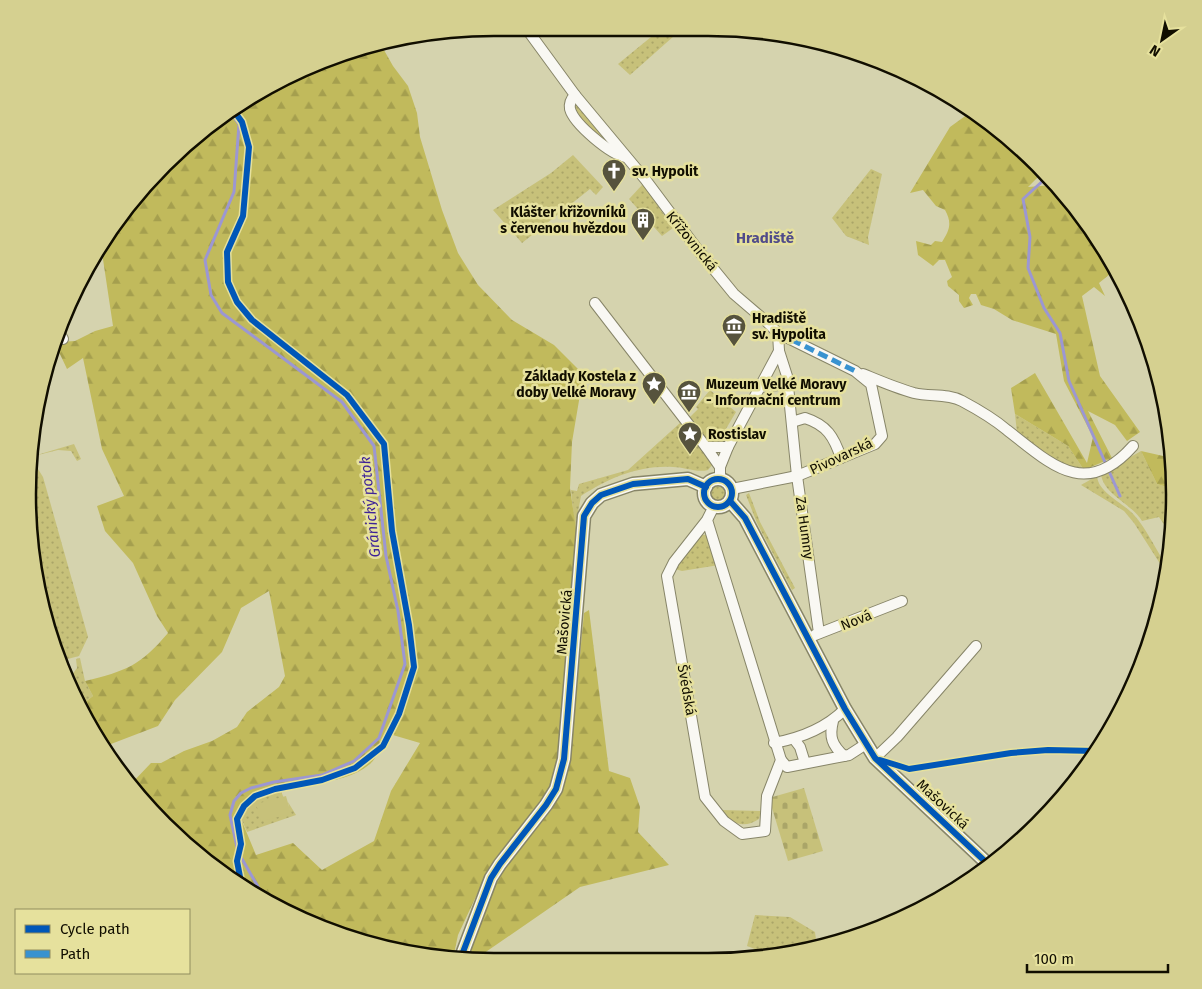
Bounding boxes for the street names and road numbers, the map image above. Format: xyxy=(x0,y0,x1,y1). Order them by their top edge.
street label: Křížovnická xyxy=(662,208,721,275)
street label: Pivovarská xyxy=(807,434,875,478)
street label: Za Humny xyxy=(792,496,817,561)
street label: Mašovická xyxy=(553,589,576,655)
street label: Nová xyxy=(838,607,874,634)
street label: Švédská xyxy=(674,663,700,717)
street label: Mašovická xyxy=(913,776,972,833)

